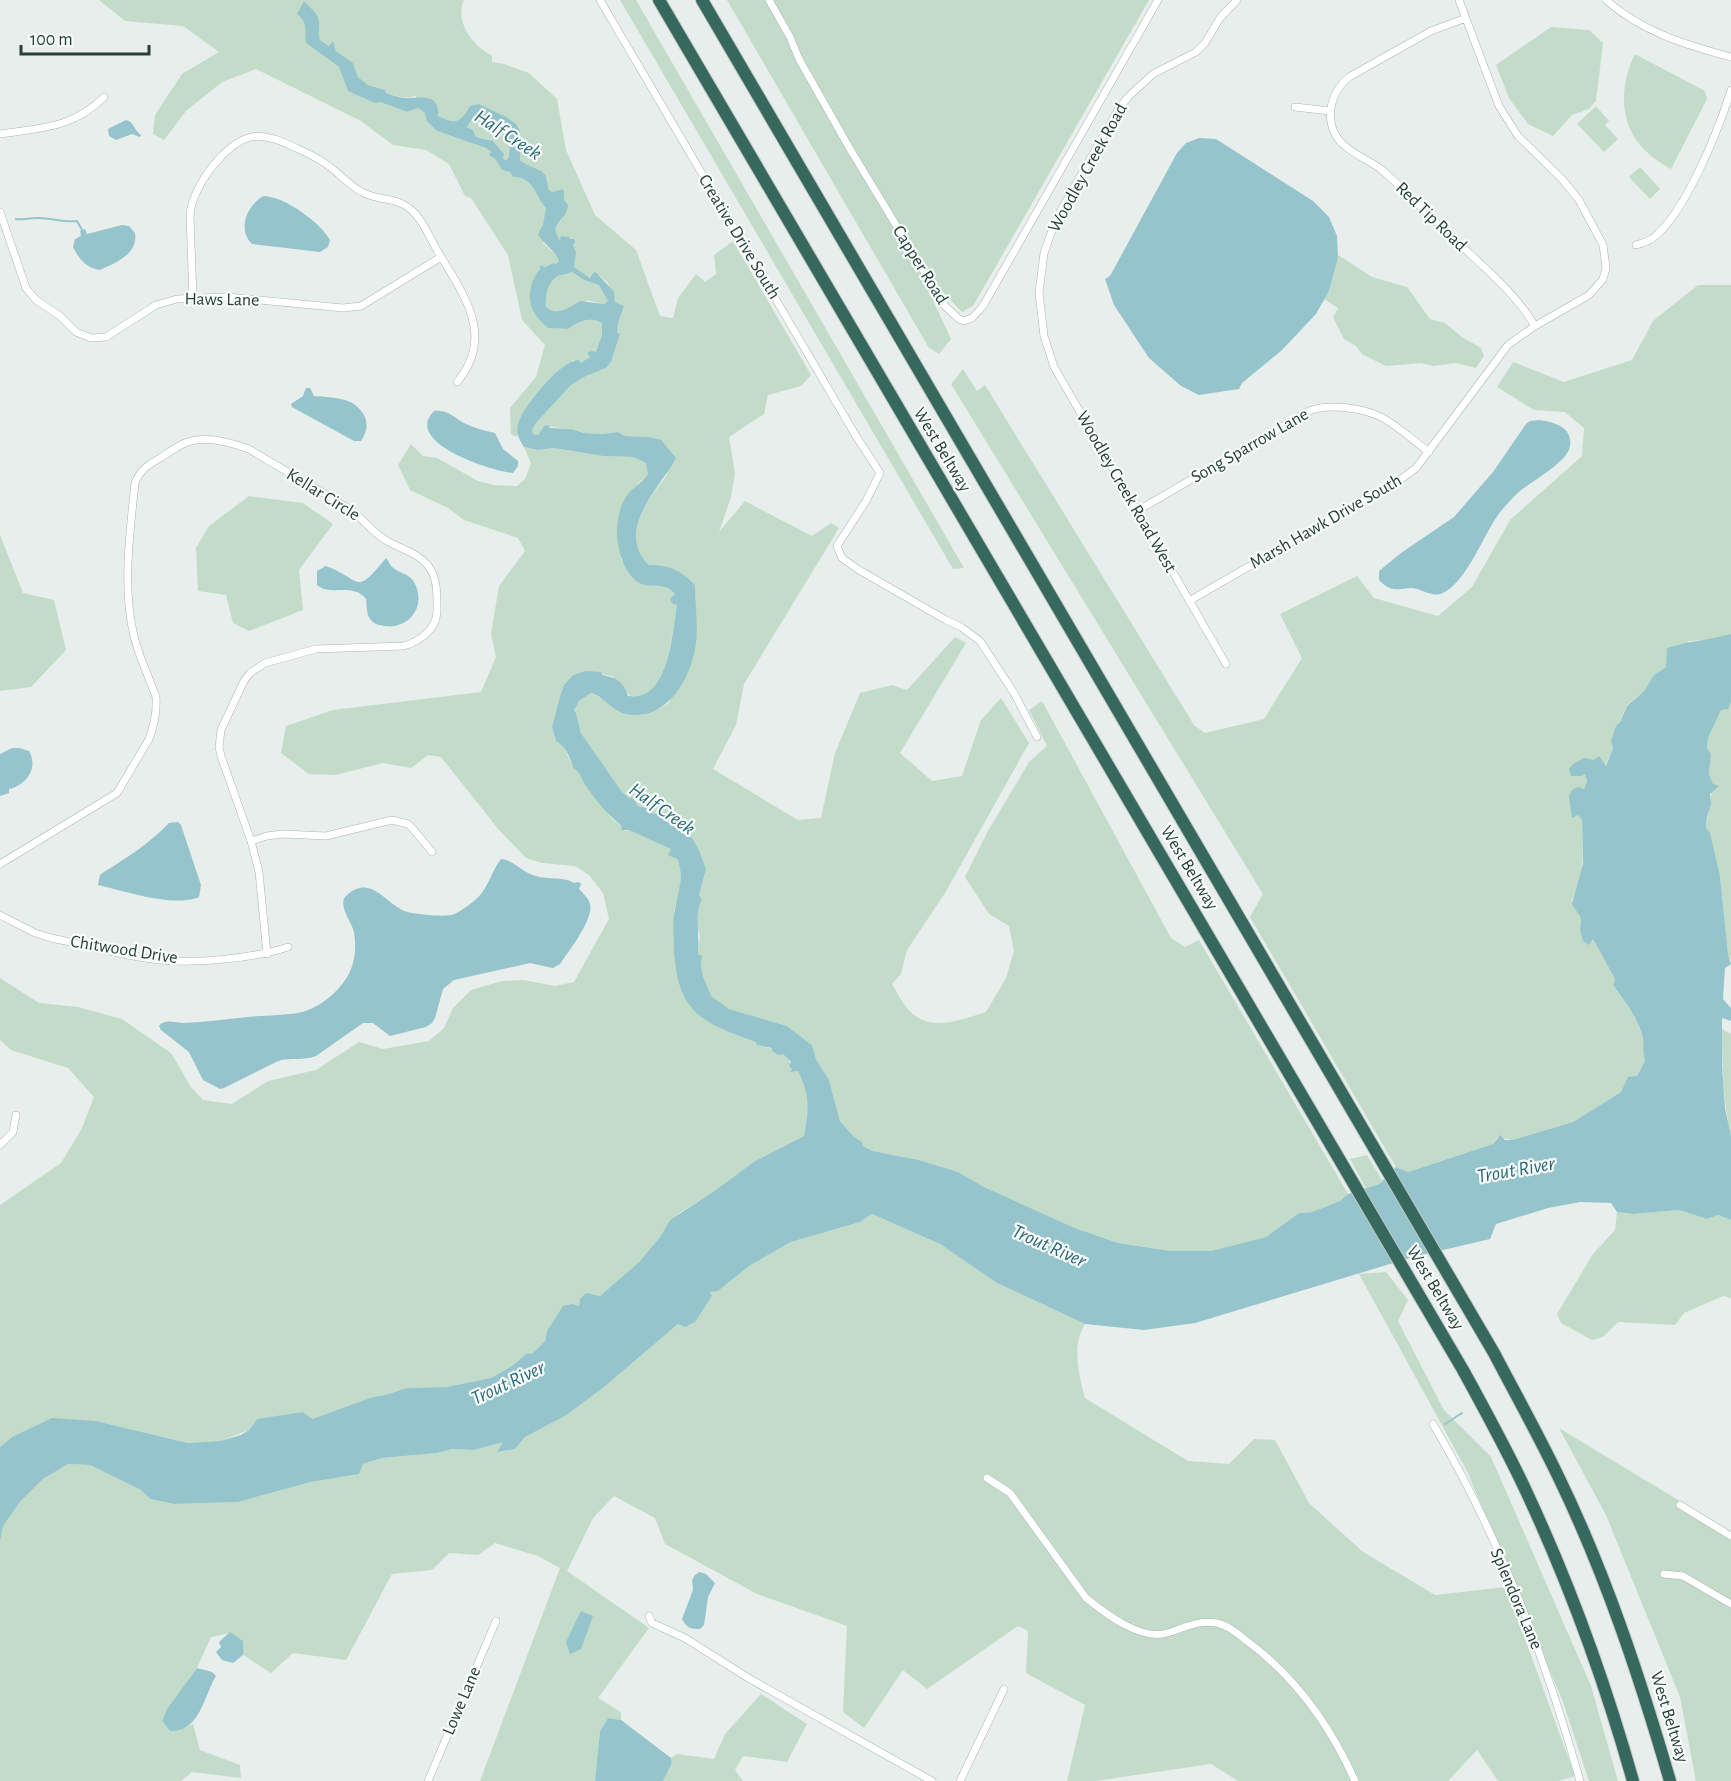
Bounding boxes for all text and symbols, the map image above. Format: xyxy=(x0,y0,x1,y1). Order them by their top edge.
scale bar xyxy=(21,18,148,56)
text: 100 m xyxy=(30,31,73,49)
street label: Woodley Creek Road xyxy=(1045,101,1131,235)
water label: Half Creek xyxy=(471,106,545,164)
street label: Creative Drive South xyxy=(695,172,783,302)
street label: Red Tip Road xyxy=(1392,179,1470,255)
street label: Capper Road xyxy=(889,223,951,307)
street label: Haws Lane xyxy=(184,290,260,310)
street label: West Beltway xyxy=(910,405,974,495)
street label: Song Sparrow Lane xyxy=(1188,405,1312,487)
street label: Woodley Creek Road West xyxy=(1072,408,1180,576)
street label: Kellar Circle xyxy=(283,465,363,525)
street label: Marsh Hawk Drive South xyxy=(1247,471,1405,573)
water label: Half Creek xyxy=(625,779,699,839)
street label: West Beltway xyxy=(1157,823,1221,913)
street label: Chitwood Drive xyxy=(69,933,179,967)
water label: Trout River xyxy=(1476,1153,1557,1187)
water label: Trout River xyxy=(1009,1221,1089,1271)
street label: West Beltway xyxy=(1403,1243,1467,1333)
water label: Trout River xyxy=(468,1357,548,1409)
street label: Splendora Lane xyxy=(1487,1546,1545,1652)
street label: Lowe Lane xyxy=(440,1664,484,1738)
street label: West Beltway xyxy=(1647,1669,1692,1765)

